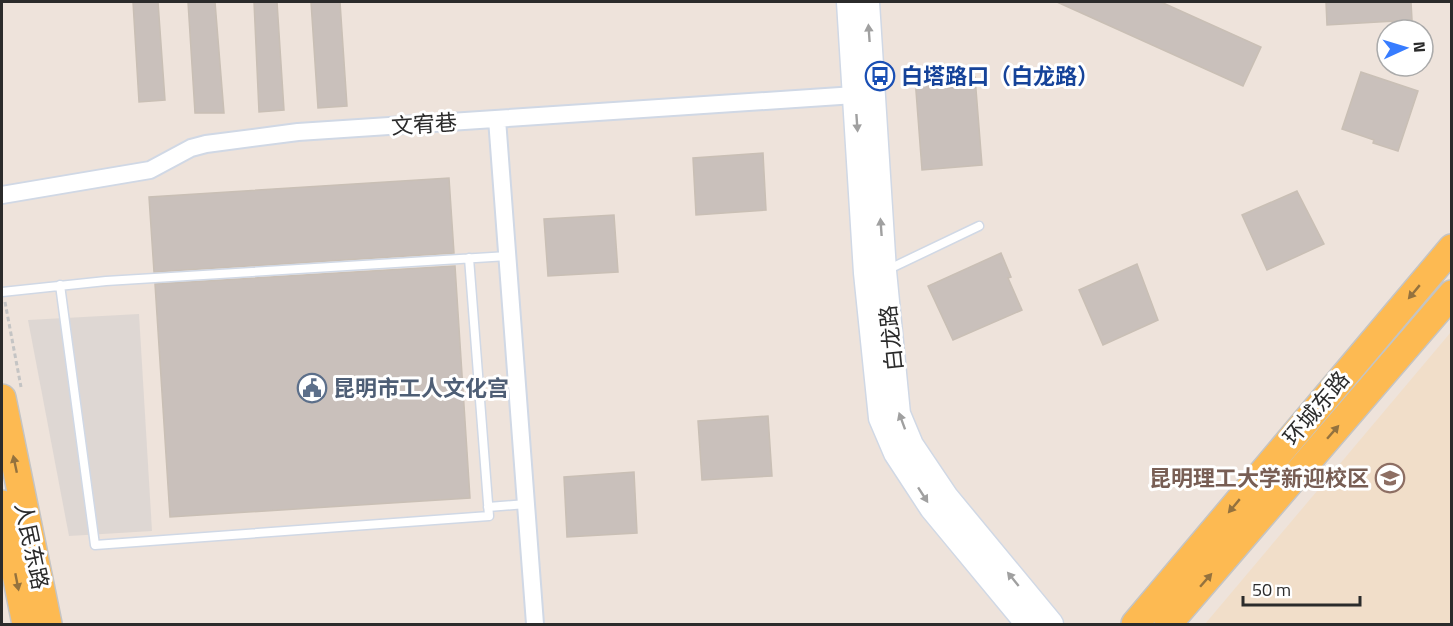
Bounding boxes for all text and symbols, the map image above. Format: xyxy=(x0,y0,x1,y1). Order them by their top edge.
north arrow xyxy=(1375,18,1435,78)
one-way arrow xyxy=(864,23,873,42)
text: N xyxy=(1408,41,1432,53)
place label: 白塔路口（白龙路） xyxy=(901,59,1099,93)
bus stop icon: 白塔路口（白龙路） xyxy=(864,60,896,92)
street label: 文宥巷 xyxy=(390,105,458,143)
one-way arrow xyxy=(852,113,861,132)
one-way arrow xyxy=(876,218,885,237)
one-way arrow xyxy=(1408,284,1421,299)
street label: 白龙路 xyxy=(871,303,911,373)
street label: 环城东路 xyxy=(1275,363,1357,453)
place label: 昆明市工人文化宫 xyxy=(333,371,509,405)
public building icon: 昆明市工人文化宫 xyxy=(296,372,328,404)
one-way arrow xyxy=(896,412,906,430)
one-way arrow xyxy=(1326,425,1339,440)
one-way arrow xyxy=(10,455,19,474)
place label: 昆明理工大学新迎校区 xyxy=(1149,461,1369,495)
school or university icon: 昆明理工大学新迎校区 xyxy=(1374,462,1406,494)
one-way arrow xyxy=(917,486,929,502)
one-way arrow xyxy=(1228,498,1241,514)
street label: 人民东路 xyxy=(6,499,58,593)
scale bar xyxy=(1243,569,1360,607)
one-way arrow xyxy=(1007,571,1020,587)
one-way arrow xyxy=(13,572,22,591)
one-way arrow xyxy=(1199,573,1212,588)
text: 50 m xyxy=(1252,576,1291,603)

